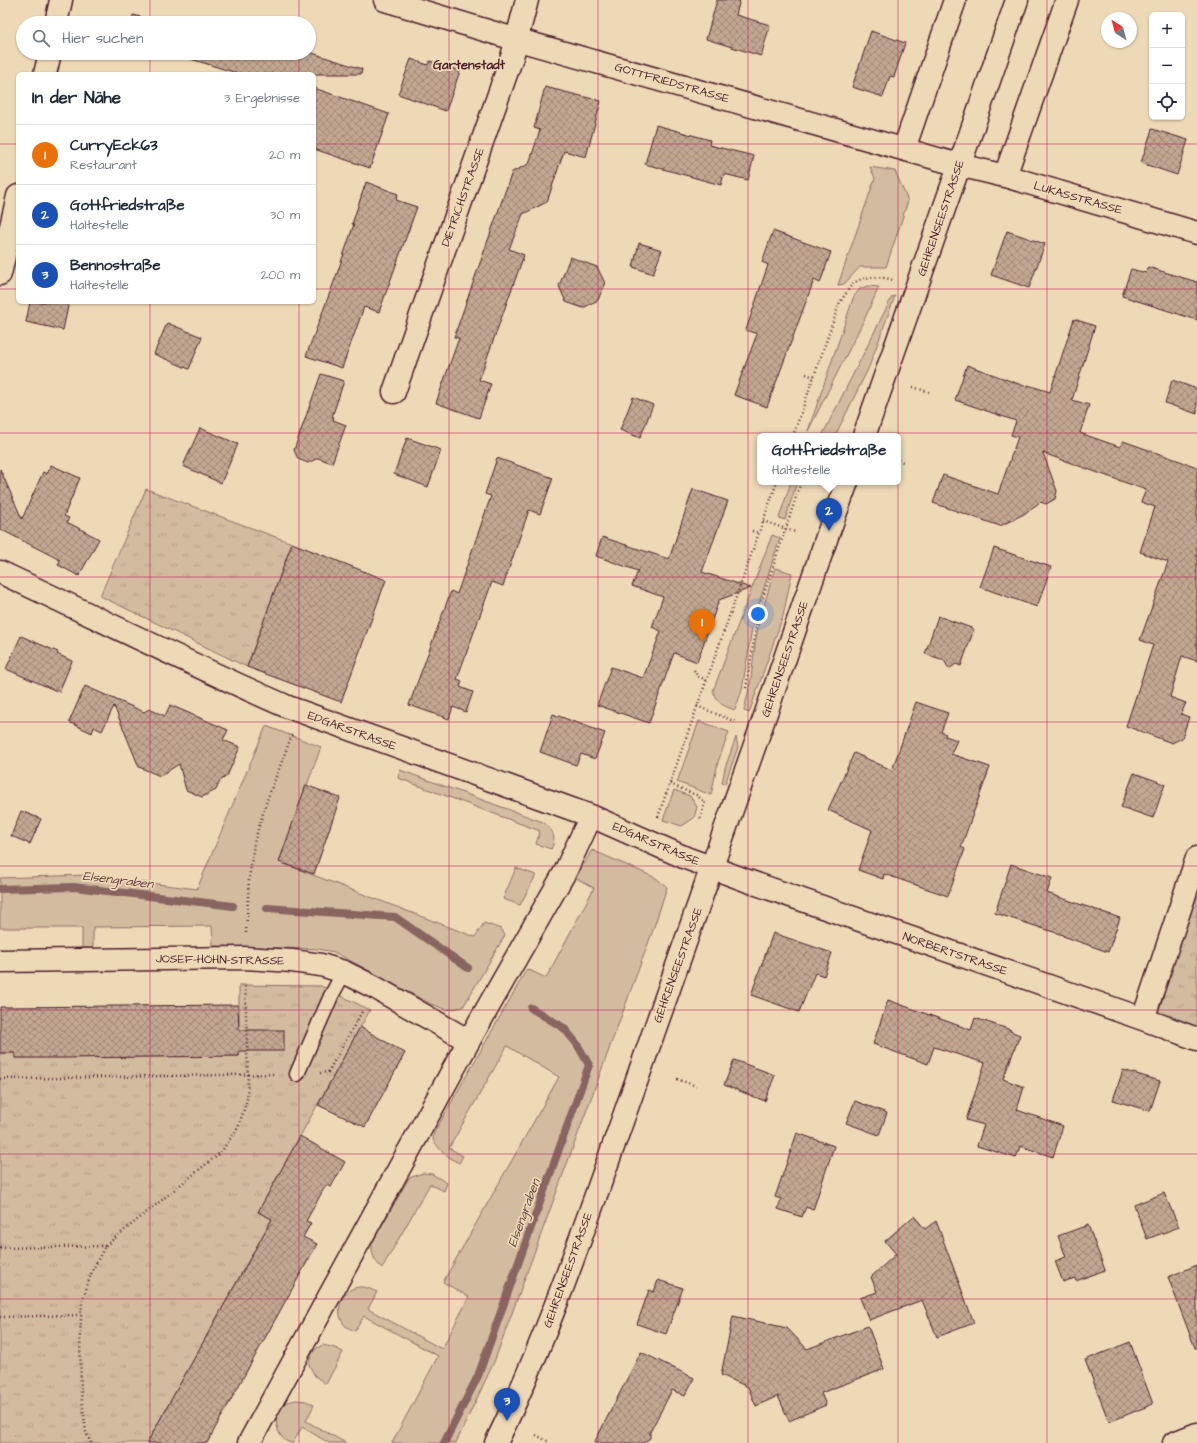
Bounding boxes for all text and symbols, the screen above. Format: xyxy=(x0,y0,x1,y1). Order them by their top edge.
north arrow xyxy=(1101,12,1137,48)
map controls xyxy=(1149,12,1185,120)
button: + xyxy=(1149,12,1185,48)
search box xyxy=(16,16,316,60)
icon: search xyxy=(30,27,52,49)
text: Hier suchen xyxy=(62,28,143,49)
button: − xyxy=(1149,48,1185,84)
district label: Gartenstadt xyxy=(433,56,506,74)
street label: GOTTFRIEDSTRASSE xyxy=(613,58,731,108)
button: locate xyxy=(1149,84,1185,120)
text: In der Nähe xyxy=(32,86,121,110)
text: 3 Ergebnisse xyxy=(224,89,300,107)
text: CurryEck63 xyxy=(70,135,158,156)
street label: DIETRICHSTRASSE xyxy=(437,145,489,249)
text: 1 xyxy=(44,146,46,164)
text: 20 m xyxy=(269,146,300,164)
text: Restaurant xyxy=(70,156,137,174)
street label: GEHRENSEESTRASSE xyxy=(913,158,969,278)
street label: LUKASSTRASSE xyxy=(1032,177,1124,219)
text: Gottfriedstraße xyxy=(70,195,185,216)
text: 2 xyxy=(41,206,49,224)
text: 30 m xyxy=(270,206,300,224)
text: Haltestelle xyxy=(70,216,129,234)
text: Bennostraße xyxy=(70,255,161,276)
text: 3 xyxy=(42,266,48,284)
text: 200 m xyxy=(261,266,300,284)
text: Haltestelle xyxy=(70,276,129,294)
popup xyxy=(757,433,901,485)
text: Gottfriedstraße xyxy=(772,440,886,461)
text: Haltestelle xyxy=(772,461,831,479)
pin: 2 xyxy=(816,498,842,531)
street label: GEHRENSEESTRASSE xyxy=(757,599,813,719)
your location xyxy=(748,604,768,624)
pin: 1 xyxy=(689,609,715,642)
street label: EDGARSTRASSE xyxy=(305,707,399,755)
street label: EDGARSTRASSE xyxy=(610,818,702,870)
water label: Elsengraben xyxy=(81,867,156,894)
street label: GEHRENSEESTRASSE xyxy=(649,905,707,1025)
street label: NORBERTSTRASSE xyxy=(900,928,1010,980)
street label: JOSEF-HÖHN-STRASSE xyxy=(155,950,285,970)
water label: Elsengraben xyxy=(503,1175,546,1250)
street label: GEHRENSEESTRASSE xyxy=(539,1210,597,1330)
pin: 3 xyxy=(494,1388,520,1421)

